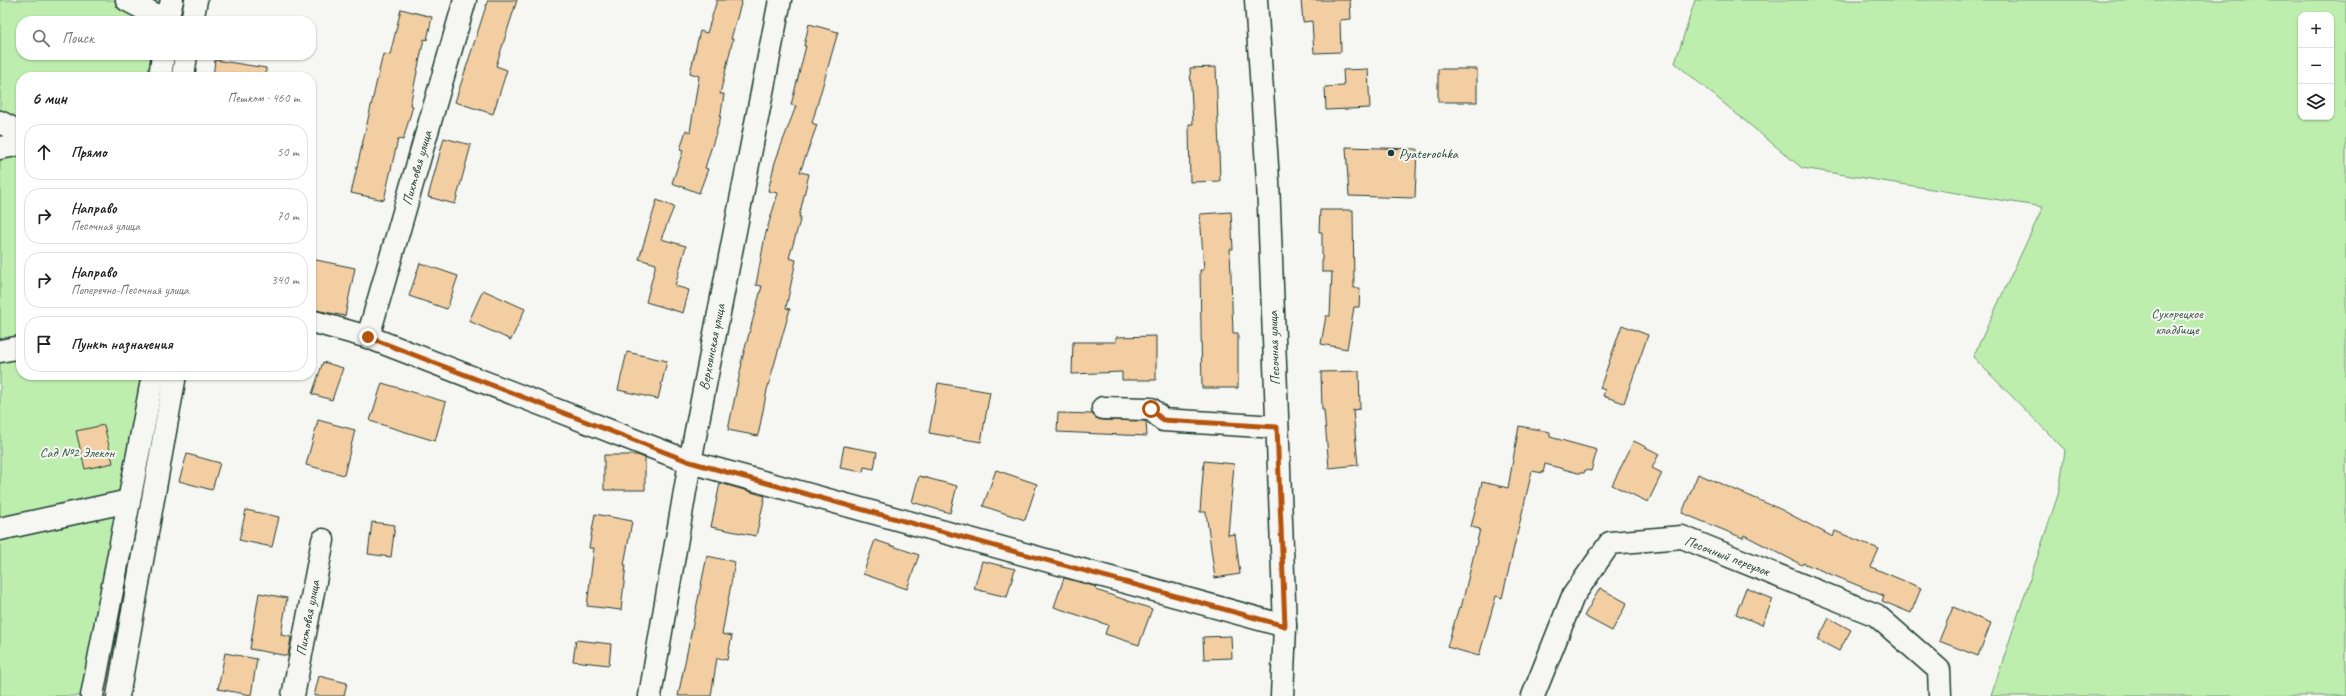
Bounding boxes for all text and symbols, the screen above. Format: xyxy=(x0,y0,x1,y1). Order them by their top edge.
map controls xyxy=(2298,12,2334,120)
button: + xyxy=(2298,12,2334,48)
search box xyxy=(16,16,316,60)
icon: search xyxy=(30,27,52,49)
text: Поиск xyxy=(62,29,94,48)
button: − xyxy=(2298,48,2334,84)
button: layers xyxy=(2298,84,2334,120)
text: 6 мин xyxy=(32,88,67,109)
text: Пешком · 460 m xyxy=(227,90,300,106)
street label: Пихтовая улица xyxy=(398,128,436,207)
icon: ahead xyxy=(33,141,55,163)
text: Прямо xyxy=(71,143,107,162)
text: 50 m xyxy=(277,144,299,160)
place label: Pyaterochka xyxy=(1399,145,1459,162)
marker: Pyaterochka xyxy=(1386,148,1396,158)
text: Направо xyxy=(71,199,117,218)
icon: right xyxy=(33,205,55,227)
text: 70 m xyxy=(277,208,299,224)
text: Песочная улица xyxy=(71,218,140,234)
text: Направо xyxy=(71,263,117,282)
icon: right xyxy=(33,269,55,291)
text: 340 m xyxy=(271,272,299,288)
text: Поперечно-Песочная улица xyxy=(71,282,189,298)
street label: Верхоянская улица xyxy=(695,301,729,391)
park label: Сухорецкое кладбище xyxy=(2151,305,2204,338)
street label: Песочная улица xyxy=(1264,310,1284,385)
route end xyxy=(359,328,377,346)
icon: arrive xyxy=(33,333,55,355)
text: Пункт назначения xyxy=(71,335,173,354)
route start xyxy=(1142,400,1160,418)
park label: Сад №2 Элекон xyxy=(40,444,115,461)
street label: Песочный переулок xyxy=(1682,532,1773,581)
street label: Пихтовая улица xyxy=(292,578,324,657)

